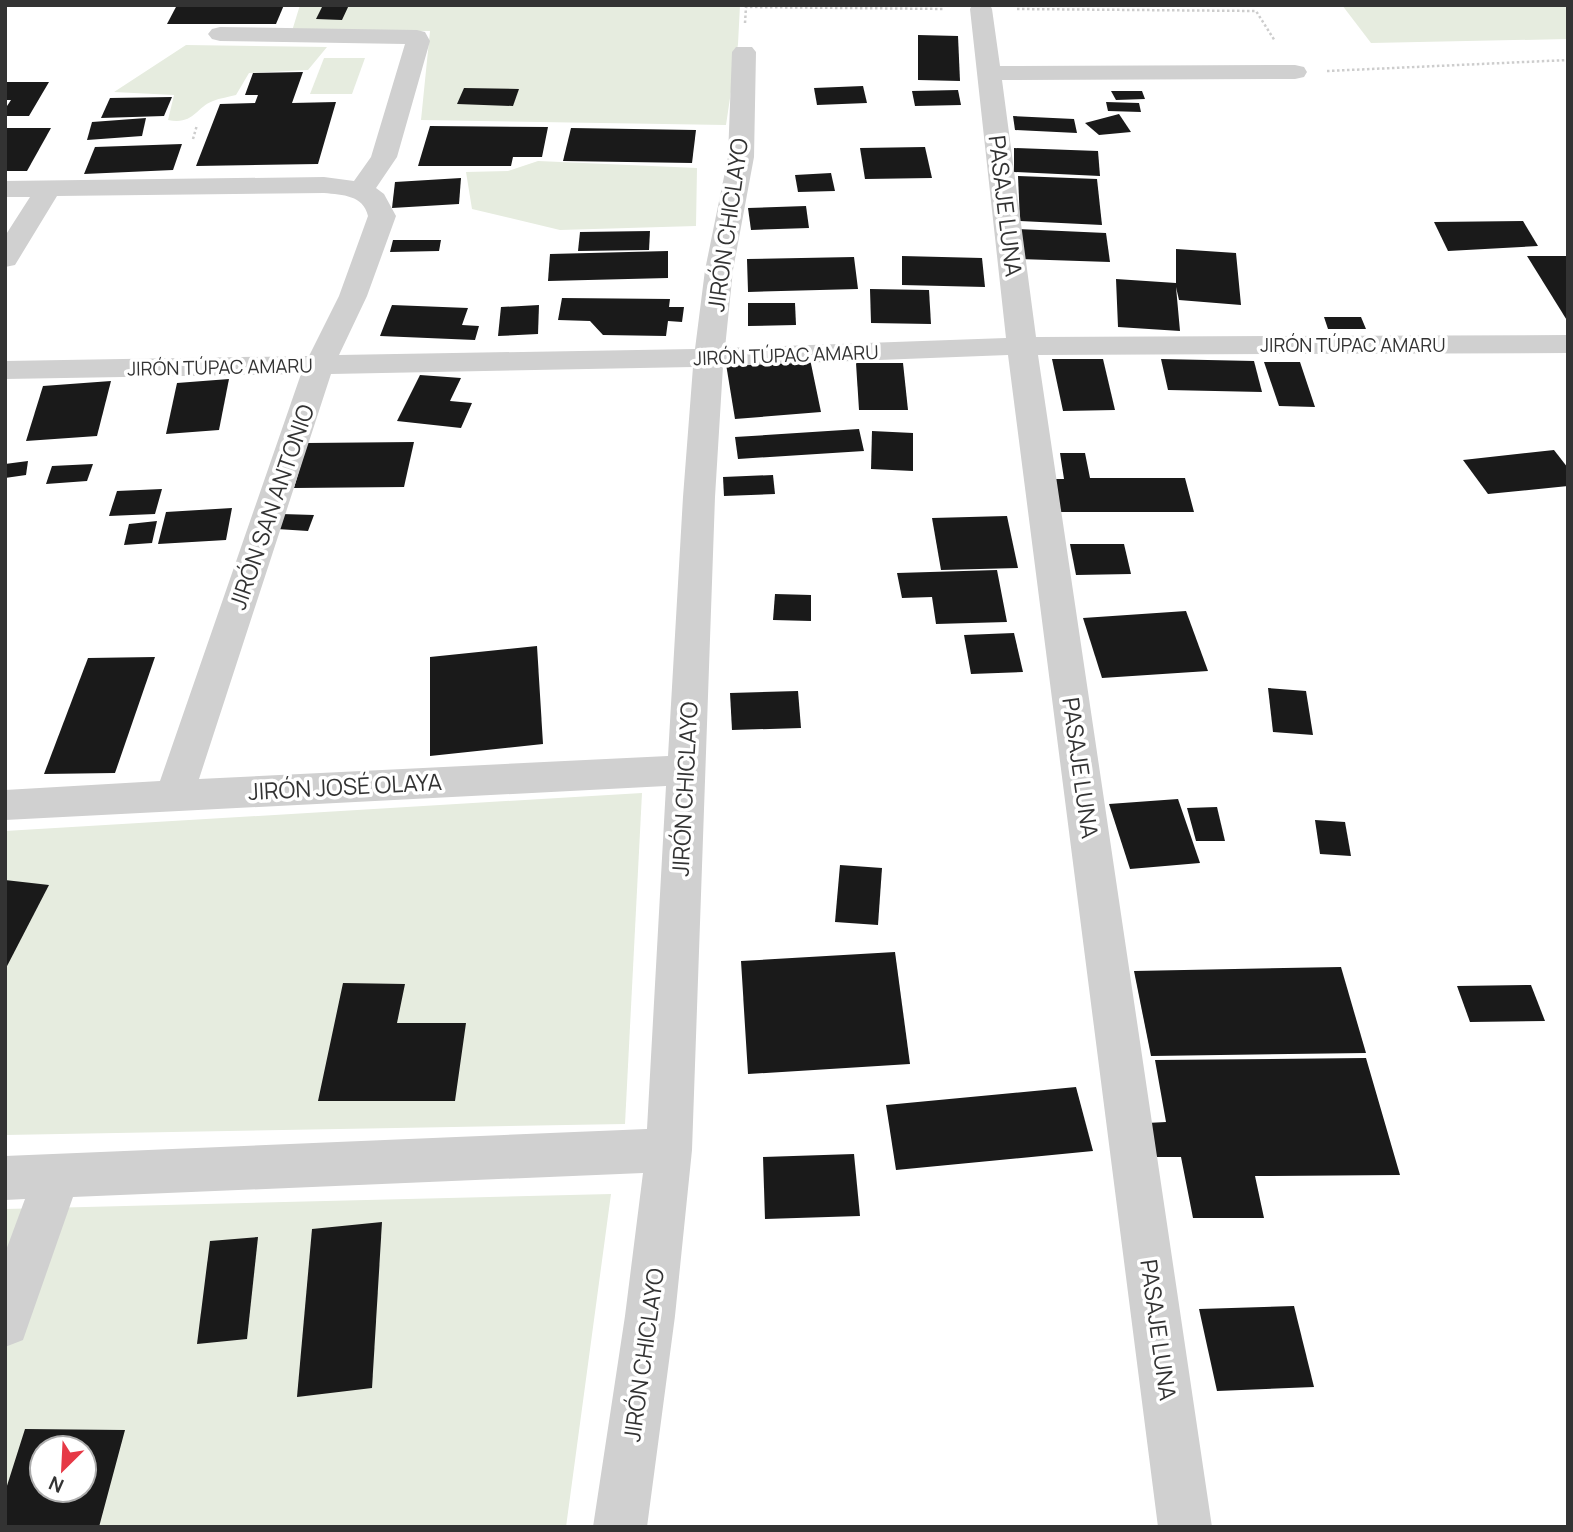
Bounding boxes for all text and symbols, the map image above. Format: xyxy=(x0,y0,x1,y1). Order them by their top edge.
street label: PASAJE LUNA xyxy=(981,133,1031,279)
street label: JIRÓN CHICLAYO xyxy=(699,136,755,314)
street label: JIRÓN TÚPAC AMARU xyxy=(1260,332,1446,358)
street label: JIRÓN TÚPAC AMARU xyxy=(693,339,879,371)
street label: JIRÓN TÚPAC AMARU xyxy=(127,352,313,382)
street label: JIRÓN SAN ANTONIO xyxy=(221,400,321,614)
street label: PASAJE LUNA xyxy=(1055,695,1107,841)
street label: JIRÓN CHICLAYO xyxy=(663,701,705,877)
street label: JIRÓN JOSÉ OLAYA xyxy=(247,765,443,807)
street label: PASAJE LUNA xyxy=(1133,1257,1185,1403)
street label: JIRÓN CHICLAYO xyxy=(615,1266,671,1444)
north arrow xyxy=(28,1434,98,1504)
text: N xyxy=(45,1470,68,1499)

